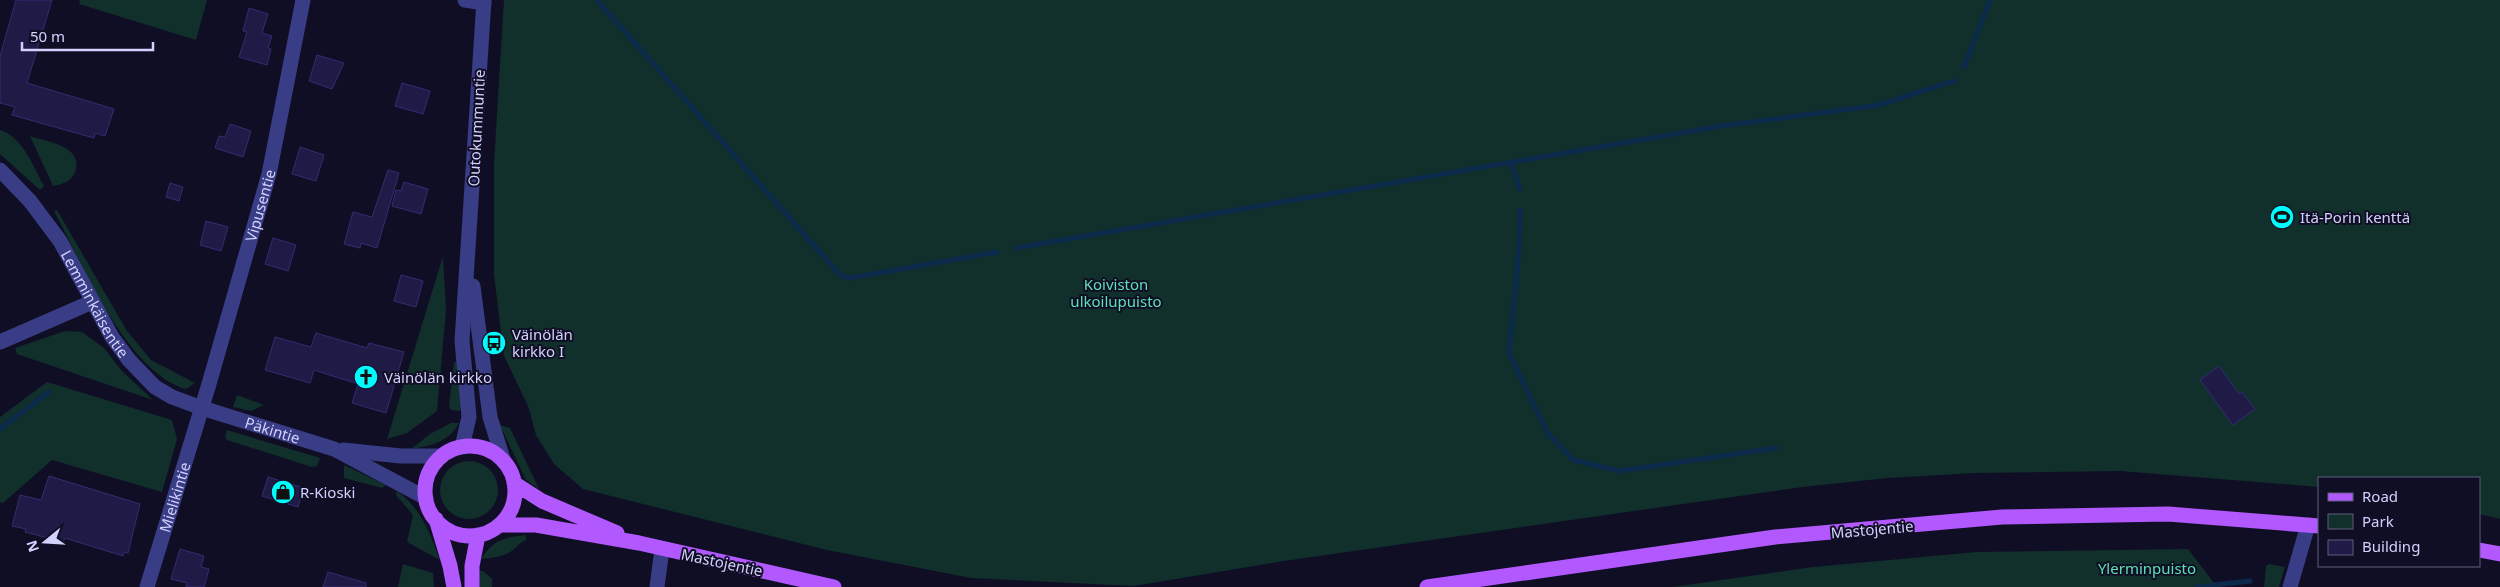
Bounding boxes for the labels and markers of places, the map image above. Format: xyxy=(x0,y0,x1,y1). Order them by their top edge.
sports icon: Itä-Porin kenttä xyxy=(2269,204,2295,230)
place label: Itä-Porin kenttä xyxy=(2300,207,2410,227)
place label: Väinölän kirkko I xyxy=(512,324,573,361)
bus stop icon: Väinölän kirkko I xyxy=(481,330,507,356)
church icon: Väinölän kirkko xyxy=(353,364,379,390)
place label: Väinölän kirkko xyxy=(384,367,492,387)
shop icon: R-Kioski xyxy=(270,479,296,505)
place label: R-Kioski xyxy=(300,482,355,502)

